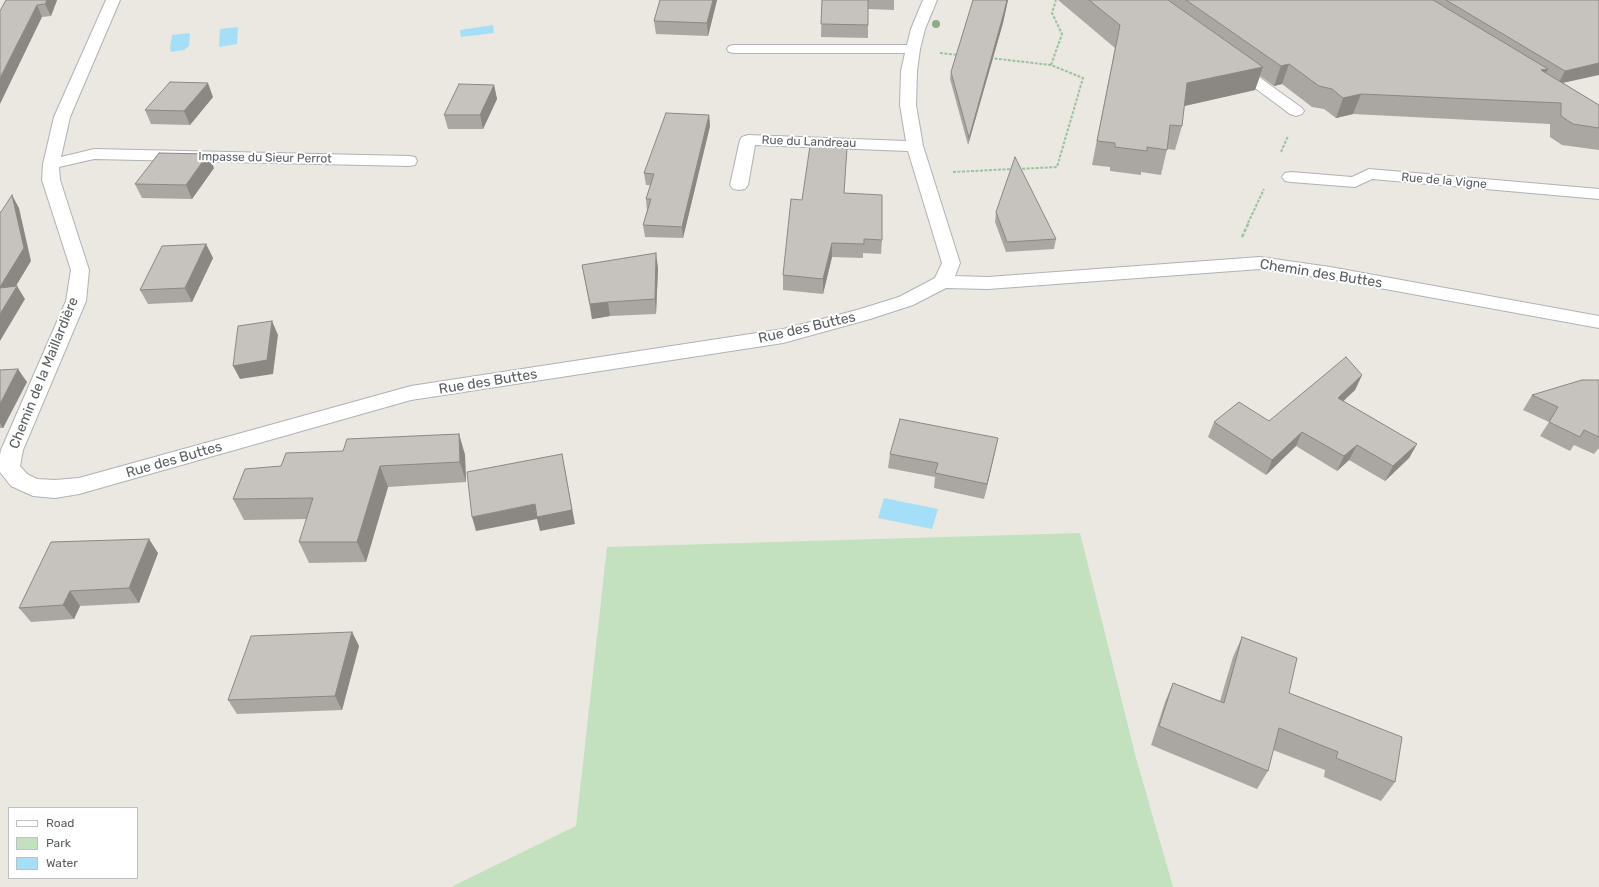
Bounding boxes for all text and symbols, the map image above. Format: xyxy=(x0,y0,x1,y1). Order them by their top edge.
street label: Rue du Landreau xyxy=(761,133,857,151)
street label: Impasse du Sieur Perrot xyxy=(198,150,332,166)
street label: Rue de la Vigne xyxy=(1401,170,1487,192)
street label: Chemin des Buttes xyxy=(1259,256,1383,292)
street label: Chemin de la Maillardière xyxy=(6,295,82,451)
street label: Rue des Buttes xyxy=(757,309,857,347)
street label: Rue des Buttes xyxy=(438,366,538,398)
street label: Rue des Buttes xyxy=(124,438,224,482)
legend xyxy=(8,807,138,879)
text: Road xyxy=(46,816,74,830)
text: Park xyxy=(46,836,71,850)
text: Water xyxy=(46,856,78,870)

